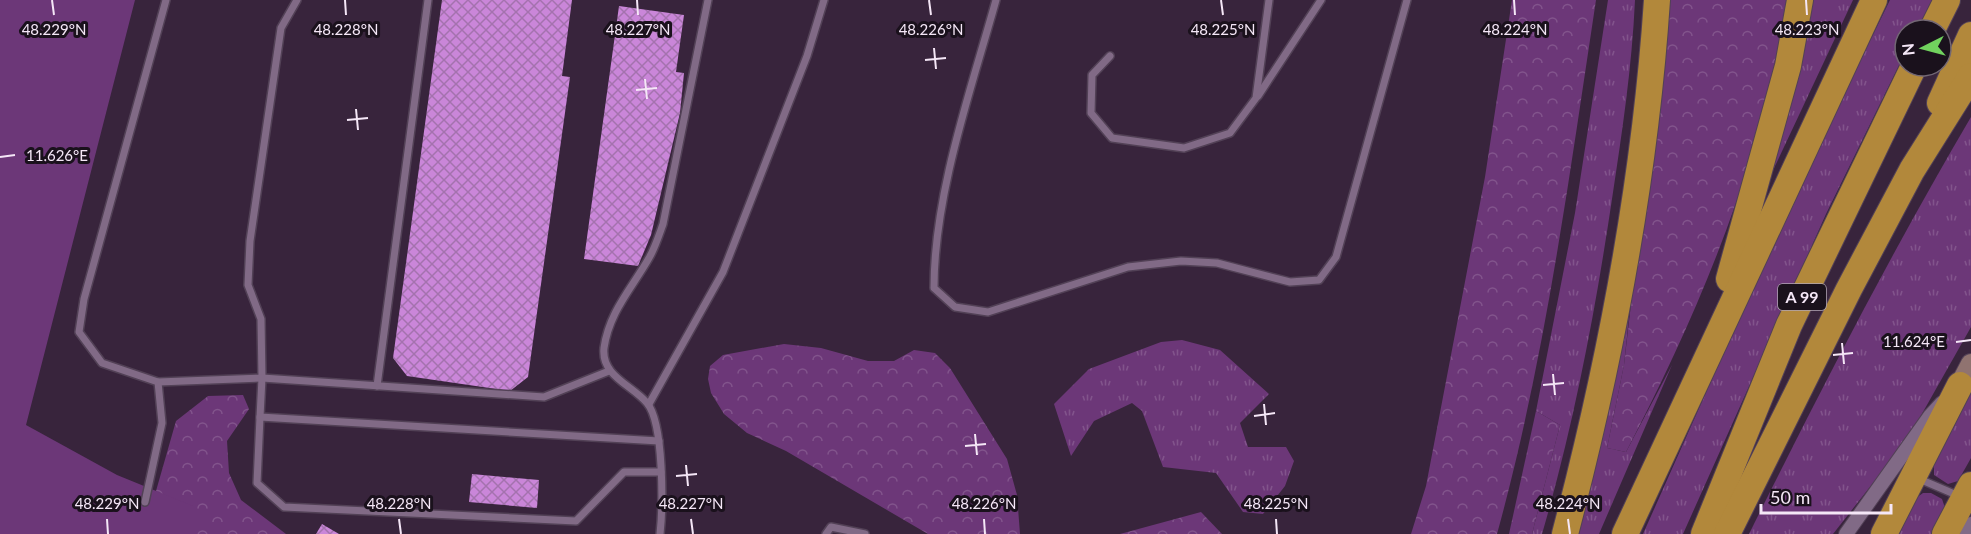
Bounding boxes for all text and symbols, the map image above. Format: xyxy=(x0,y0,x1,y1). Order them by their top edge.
north arrow xyxy=(1893,18,1953,78)
text: 48.229°N xyxy=(22,20,86,38)
text: 48.228°N xyxy=(314,20,378,38)
text: 48.227°N xyxy=(606,20,670,38)
text: 48.226°N xyxy=(899,20,963,38)
text: 48.225°N xyxy=(1191,20,1255,38)
text: 48.224°N xyxy=(1483,20,1547,38)
text: 48.223°N xyxy=(1775,20,1839,38)
text: N xyxy=(1897,42,1918,57)
text: 11.626°E xyxy=(26,146,88,164)
road number: A 99 xyxy=(1778,284,1826,310)
text: 11.624°E xyxy=(1883,332,1945,350)
scale bar xyxy=(1761,477,1892,515)
text: 50 m xyxy=(1770,486,1810,508)
text: 48.229°N xyxy=(75,494,139,512)
text: 48.228°N xyxy=(367,494,431,512)
text: 48.227°N xyxy=(659,494,723,512)
text: 48.226°N xyxy=(952,494,1016,512)
text: 48.225°N xyxy=(1244,494,1308,512)
text: 48.224°N xyxy=(1536,494,1600,512)

